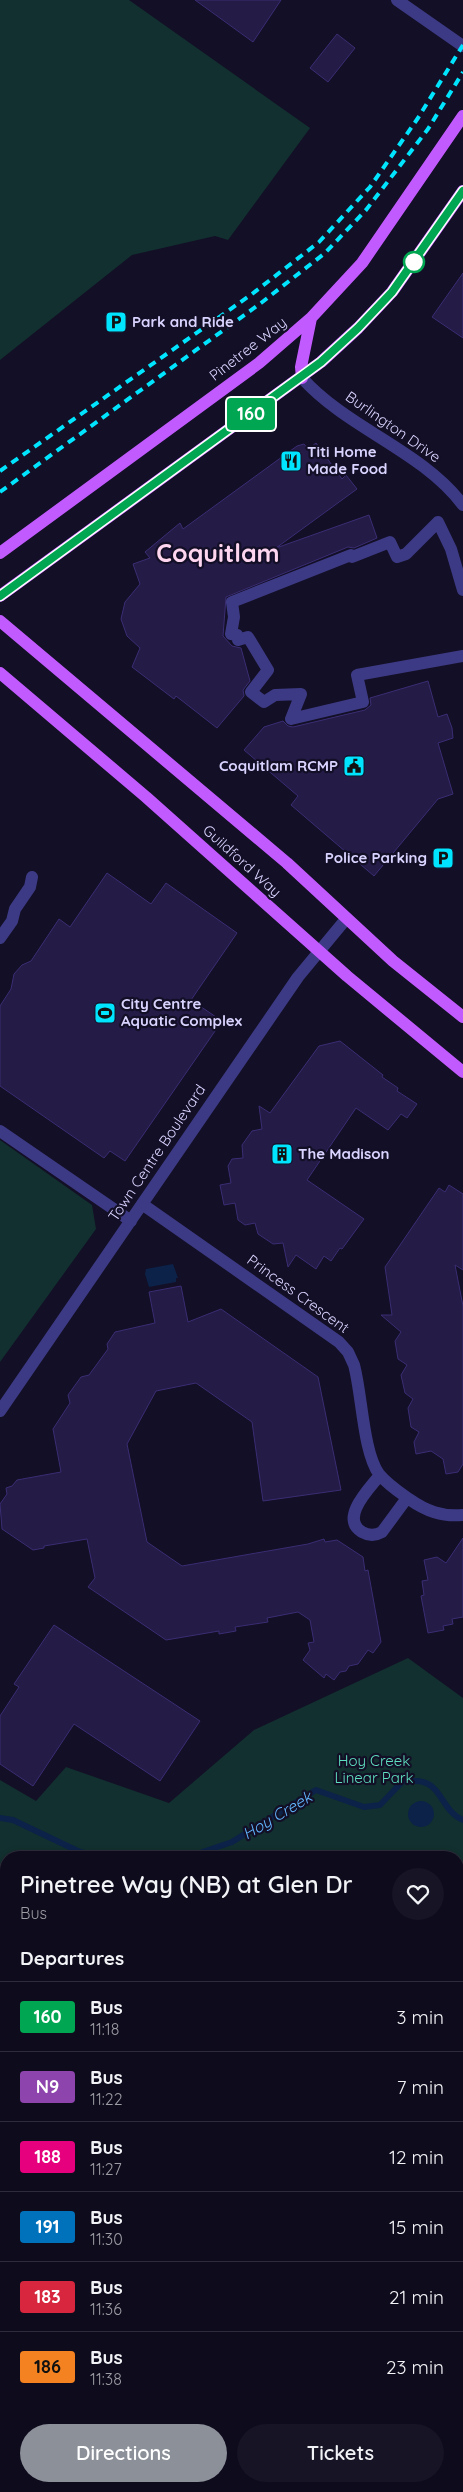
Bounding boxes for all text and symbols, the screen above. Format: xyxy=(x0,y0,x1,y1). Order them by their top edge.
unlabelled marker xyxy=(403,251,425,273)
parking icon: Park and Ride xyxy=(104,310,128,334)
place label: Park and Ride xyxy=(132,312,234,331)
street label: Pinetree Way xyxy=(205,313,290,385)
street label: Burlington Drive xyxy=(342,387,444,466)
line badge: 160 xyxy=(222,398,280,430)
text: 160 xyxy=(237,402,265,425)
place label: Titi Home Made Food xyxy=(307,442,388,478)
restaurant icon: Titi Home Made Food xyxy=(279,449,303,473)
district label: Coquitlam xyxy=(156,537,280,568)
public building icon: Coquitlam RCMP xyxy=(342,754,366,778)
place label: Coquitlam RCMP xyxy=(219,756,338,775)
street label: Guildford Way xyxy=(199,820,286,901)
parking icon: Police Parking xyxy=(431,846,455,870)
place label: Police Parking xyxy=(325,848,427,867)
place label: City Centre Aquatic Complex xyxy=(121,994,243,1030)
sports icon: City Centre Aquatic Complex xyxy=(93,1001,117,1025)
street label: Town Centre Boulevard xyxy=(104,1081,209,1225)
building icon: The Madison xyxy=(270,1142,294,1166)
place label: The Madison xyxy=(298,1144,389,1163)
street label: Princess Crescent xyxy=(243,1250,353,1337)
park label: Hoy Creek Linear Park xyxy=(334,1751,414,1787)
water label: Hoy Creek xyxy=(239,1786,317,1844)
button: heart xyxy=(392,1868,444,1920)
text: Pinetree Way (NB) at Glen Dr xyxy=(20,1869,352,1899)
text: Bus xyxy=(20,1903,47,1923)
text: Departures xyxy=(20,1946,124,1970)
text: Bus xyxy=(90,1995,123,2019)
text: 160 xyxy=(33,2005,62,2028)
text: 3 min xyxy=(396,2005,444,2029)
text: 11:18 xyxy=(90,2019,119,2039)
text: Bus xyxy=(90,2065,123,2089)
text: N9 xyxy=(36,2075,59,2098)
text: 7 min xyxy=(397,2075,444,2099)
text: 11:22 xyxy=(90,2089,123,2109)
text: Bus xyxy=(90,2135,123,2159)
text: 188 xyxy=(34,2145,61,2168)
text: 12 min xyxy=(389,2145,444,2169)
text: 11:27 xyxy=(90,2159,122,2179)
text: Bus xyxy=(90,2205,123,2229)
text: 191 xyxy=(35,2215,60,2238)
text: 15 min xyxy=(389,2215,444,2239)
text: 11:30 xyxy=(90,2229,123,2249)
text: Bus xyxy=(90,2275,123,2299)
text: 183 xyxy=(34,2285,61,2308)
text: 21 min xyxy=(389,2285,444,2309)
text: 11:36 xyxy=(90,2299,122,2319)
text: Bus xyxy=(90,2345,123,2369)
text: 186 xyxy=(34,2355,61,2378)
text: 23 min xyxy=(386,2355,444,2379)
text: 11:38 xyxy=(90,2369,122,2389)
button: Directions xyxy=(20,2424,227,2482)
button: Tickets xyxy=(237,2424,444,2482)

